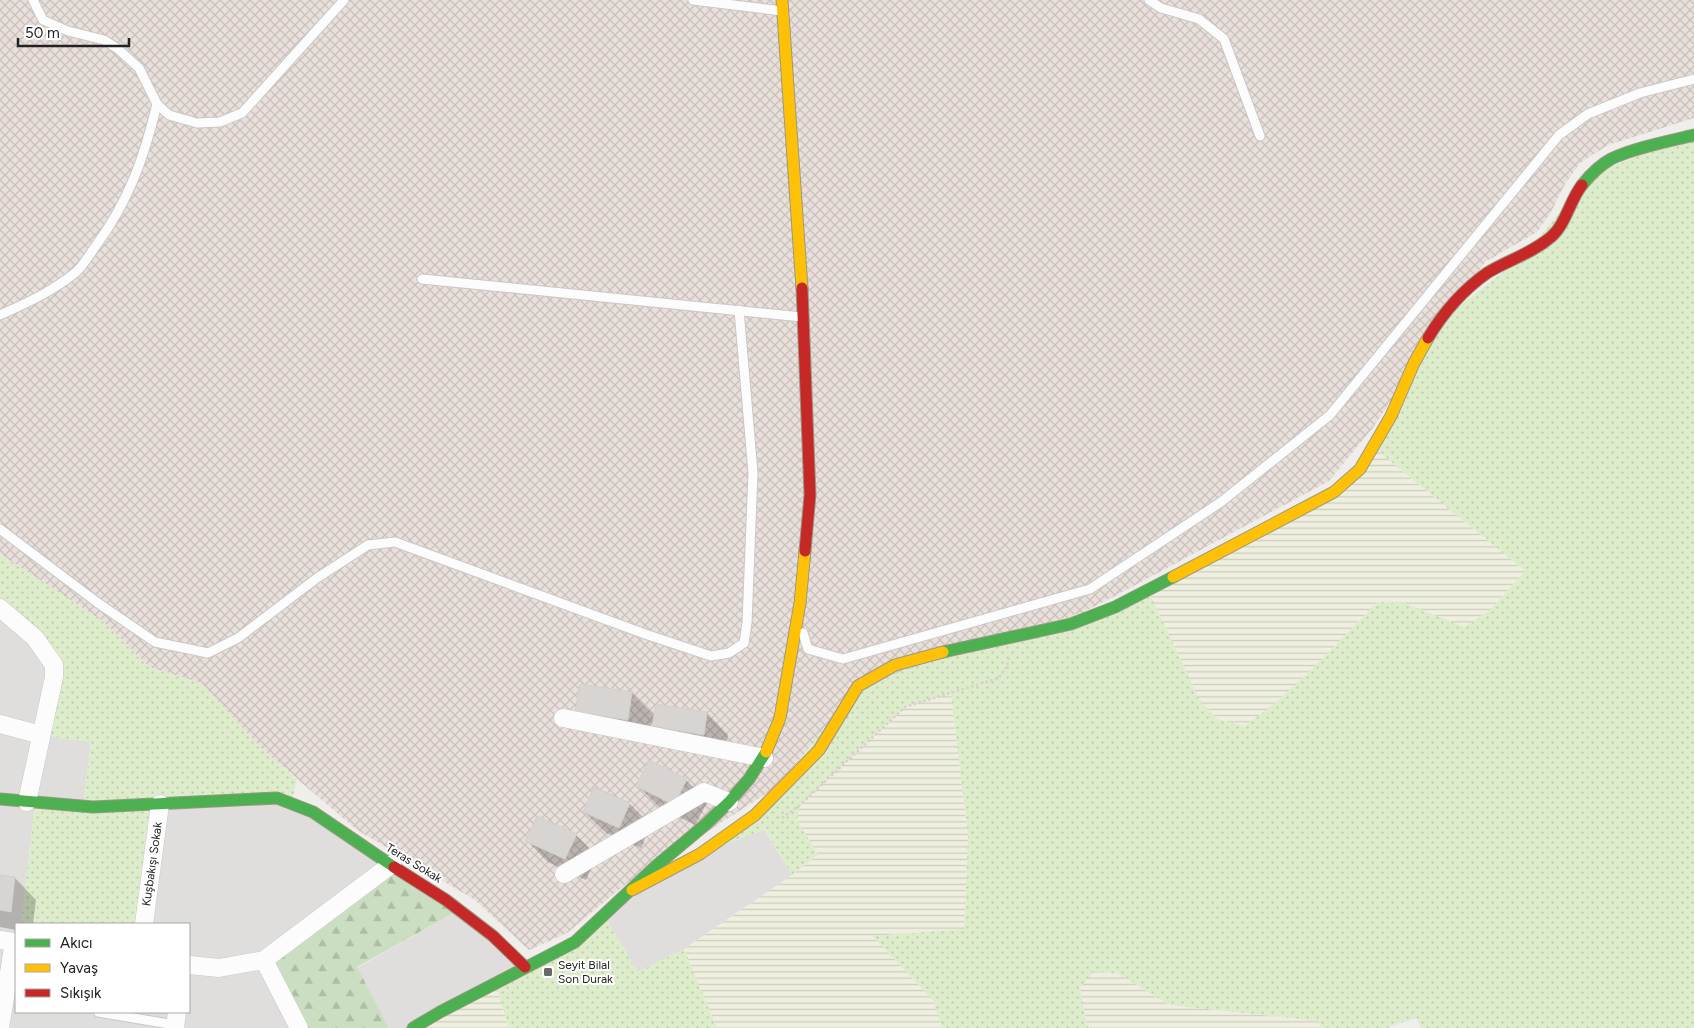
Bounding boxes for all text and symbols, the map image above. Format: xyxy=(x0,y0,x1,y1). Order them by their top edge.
scale bar xyxy=(18,15,129,47)
text: 50 m xyxy=(25,24,60,42)
street label: Kuşbakışı Sokak xyxy=(139,821,165,907)
street label: Teras Sokak xyxy=(384,840,445,886)
legend xyxy=(15,923,190,1013)
text: Akıcı xyxy=(60,934,93,952)
place label: Seyit Bilal Son Durak xyxy=(558,958,613,986)
text: Yavaş xyxy=(60,959,98,977)
marker: Seyit Bilal Son Durak xyxy=(542,966,554,978)
text: Sıkışık xyxy=(60,984,102,1002)

